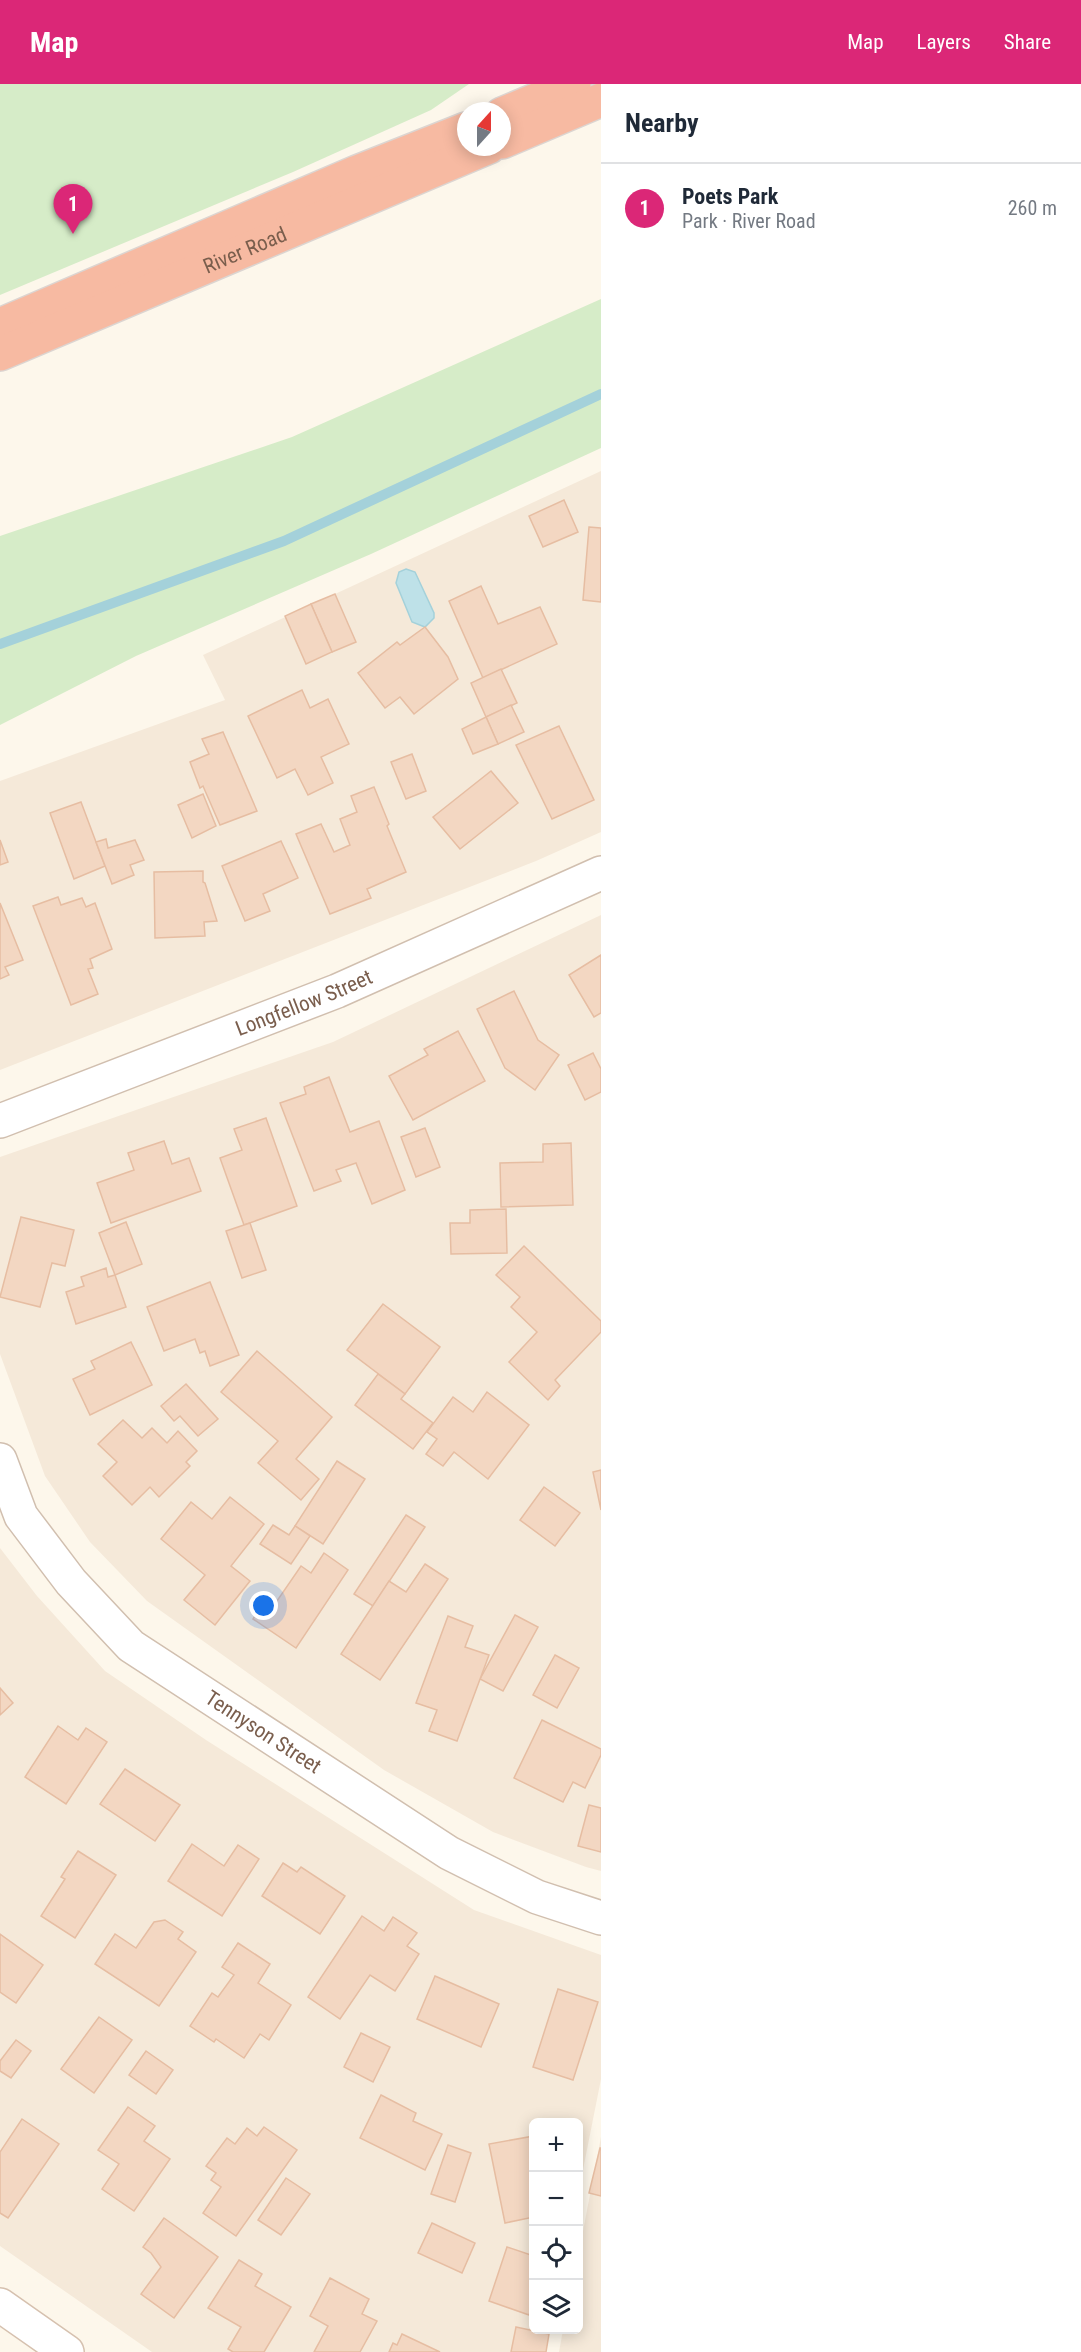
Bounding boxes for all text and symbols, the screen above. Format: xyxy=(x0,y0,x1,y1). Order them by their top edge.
text: Map xyxy=(30,26,78,59)
text: Map xyxy=(847,30,884,54)
text: Layers xyxy=(917,30,971,54)
text: Share xyxy=(1004,30,1051,54)
north arrow xyxy=(457,102,511,156)
text: Nearby xyxy=(625,108,699,138)
pin: 1 xyxy=(54,184,92,234)
text: Poets Park xyxy=(682,184,778,209)
text: 1 xyxy=(639,196,650,220)
text: 260 m xyxy=(1008,196,1057,220)
text: Park · River Road xyxy=(682,209,816,233)
street label: River Road xyxy=(200,222,290,279)
street label: Longfellow Street xyxy=(232,965,376,1041)
your location xyxy=(249,1591,278,1620)
street label: Tennyson Street xyxy=(201,1686,326,1778)
map controls xyxy=(529,2118,583,2334)
button: + xyxy=(529,2118,583,2172)
button: − xyxy=(529,2172,583,2226)
button: locate xyxy=(529,2226,583,2280)
button: layers xyxy=(529,2280,583,2334)

